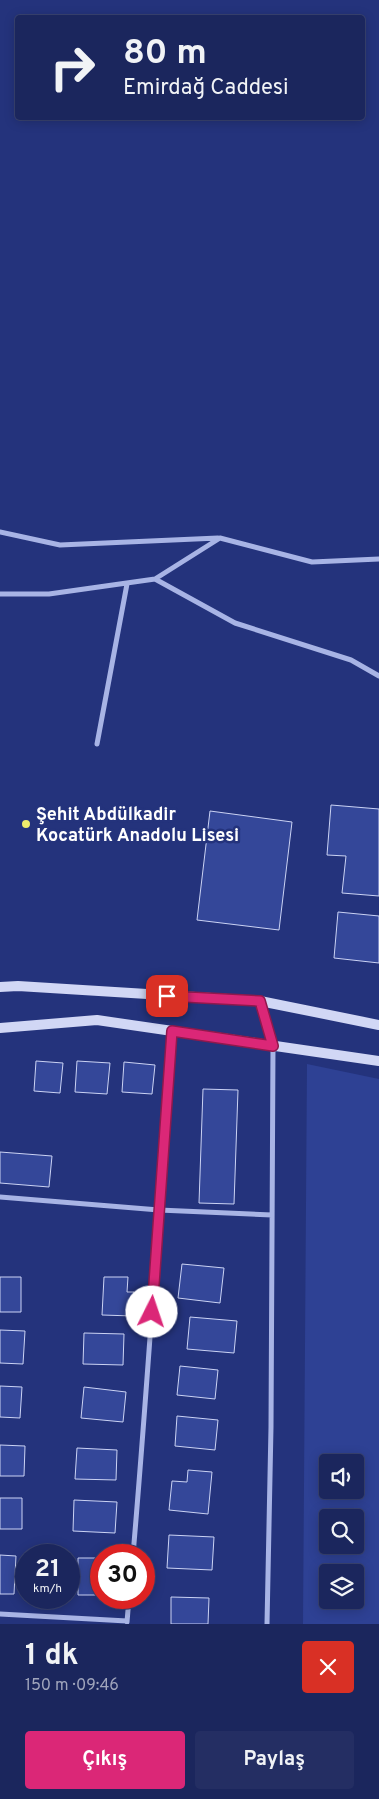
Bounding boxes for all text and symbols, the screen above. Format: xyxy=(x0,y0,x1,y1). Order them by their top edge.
text: 80 m xyxy=(123,32,207,76)
icon: right xyxy=(40,35,105,100)
text: Emirdağ Caddesi xyxy=(123,75,289,102)
place label: Şehit Abdülkadir Kocatürk Anadolu Lisesi xyxy=(36,804,239,848)
marker: Şehit Abdülkadir Kocatürk Anadolu Lisesi xyxy=(20,818,32,830)
pin xyxy=(146,975,188,1017)
icon: arrive xyxy=(153,982,181,1010)
position arrow xyxy=(125,1285,177,1337)
map controls xyxy=(319,1454,364,1609)
button: sound xyxy=(319,1454,364,1499)
button: search xyxy=(319,1509,364,1554)
speed limit sign: 30 xyxy=(90,1544,155,1609)
text: 21 xyxy=(35,1554,60,1586)
button: layers xyxy=(319,1564,364,1609)
text: km/h xyxy=(33,1581,62,1597)
text: 1 dk xyxy=(25,1638,79,1675)
button: close xyxy=(302,1641,354,1693)
text: 150 m · 09:46 xyxy=(25,1676,119,1696)
button: Çıkış xyxy=(25,1731,185,1789)
button: Paylaş xyxy=(195,1731,354,1789)

